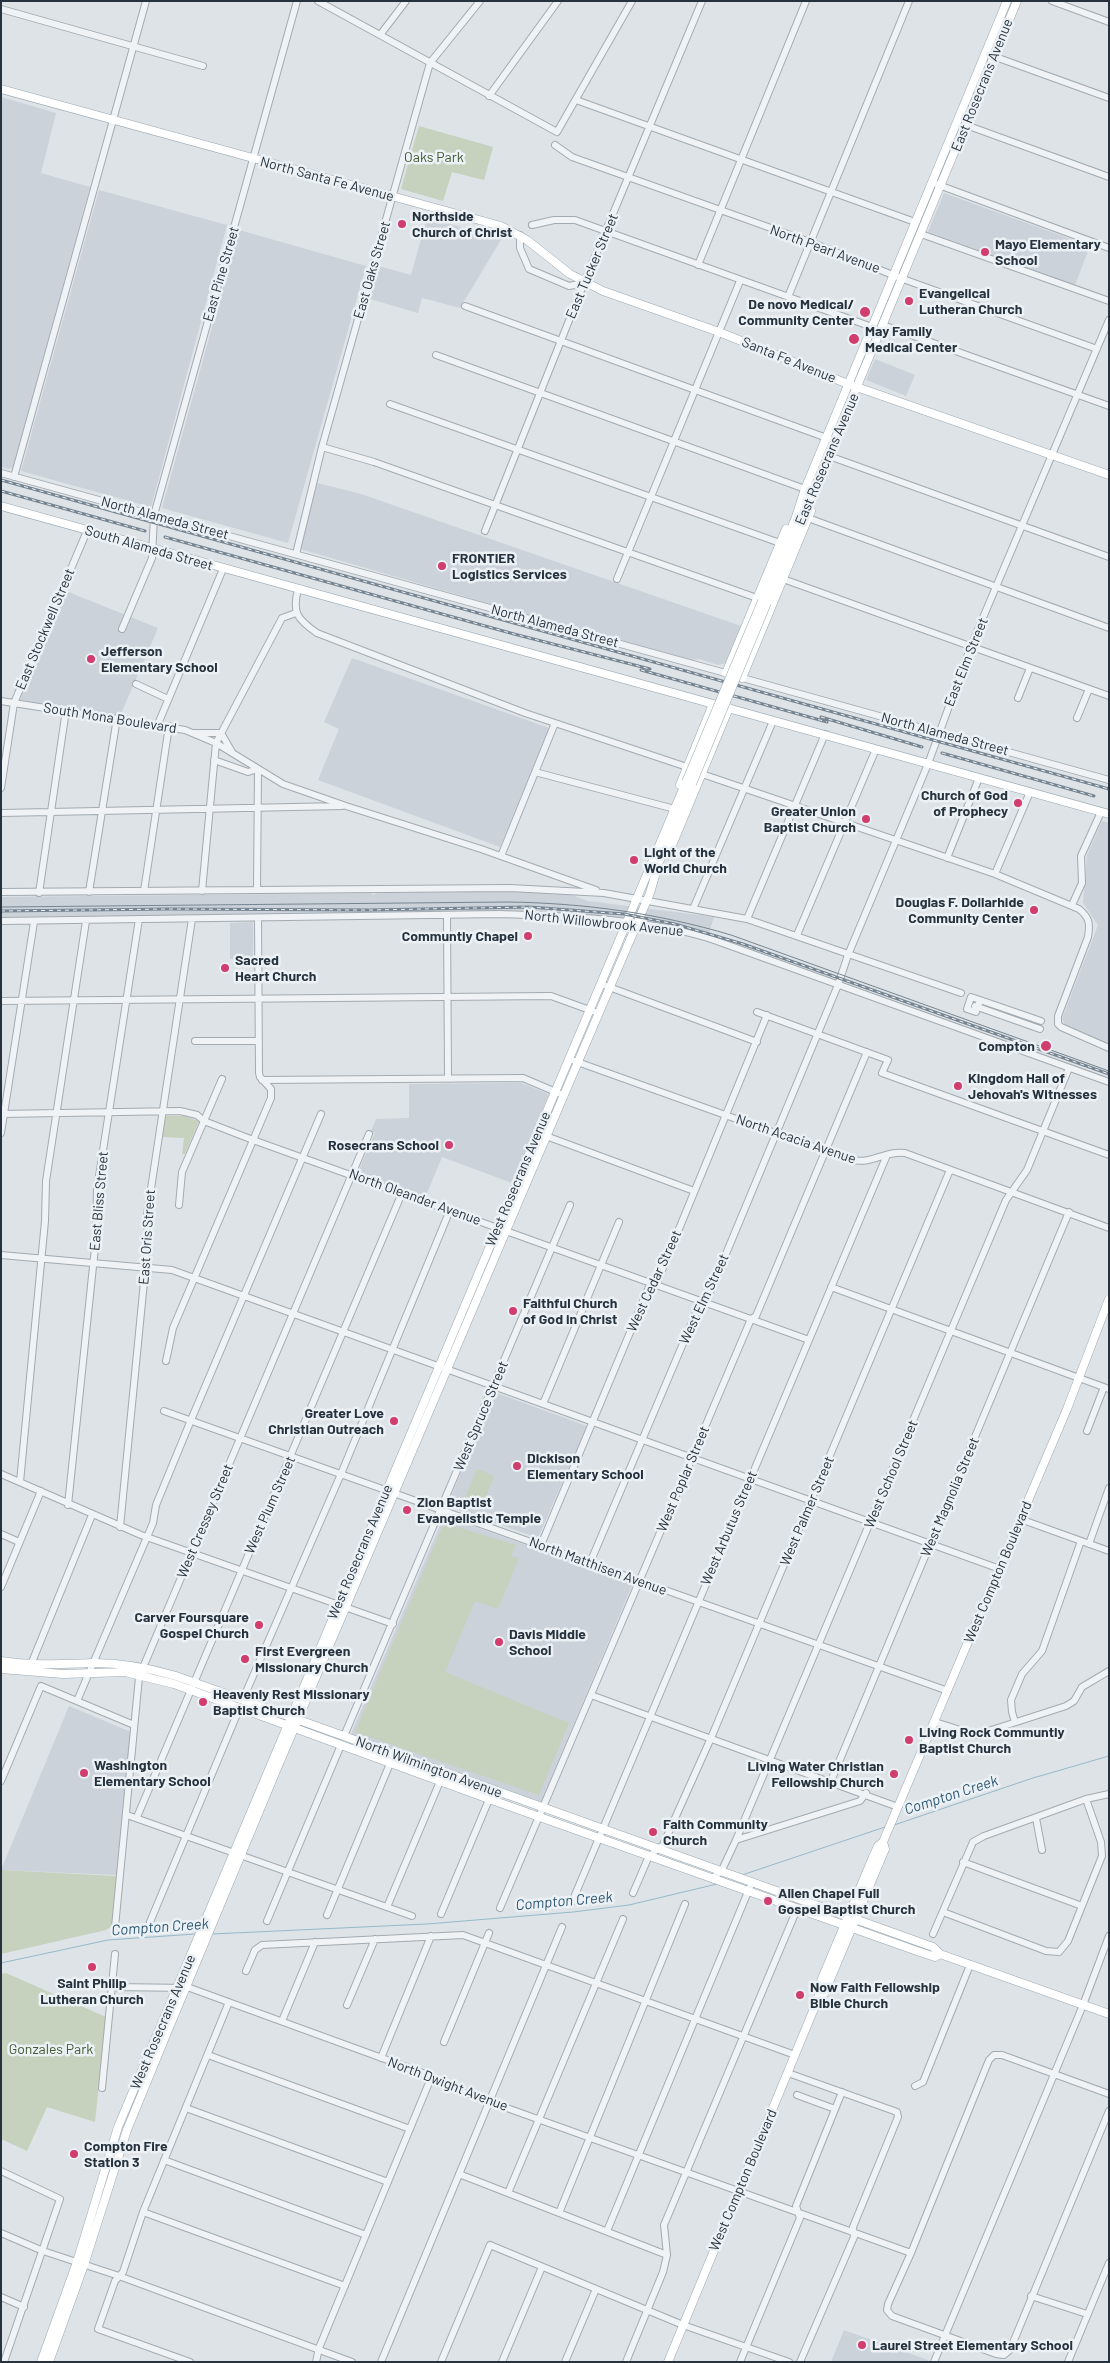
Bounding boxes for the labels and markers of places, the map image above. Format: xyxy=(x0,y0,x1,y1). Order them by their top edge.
place label: Northside Church of Christ xyxy=(412,208,512,240)
marker: Northside Church of Christ xyxy=(396,218,408,230)
place label: Mayo Elementary School xyxy=(995,236,1101,268)
marker: Mayo Elementary School xyxy=(979,246,991,258)
place label: Evangelical Lutheran Church xyxy=(919,285,1023,318)
marker: Evangelical Lutheran Church xyxy=(903,295,915,307)
place label: De novo Medical/ Community Center xyxy=(738,296,854,328)
marker: De novo Medical/ Community Center xyxy=(858,305,872,319)
place label: May Family Medical Center xyxy=(865,323,957,356)
marker: May Family Medical Center xyxy=(847,332,861,346)
place label: FRONTIER Logistics Services xyxy=(452,550,567,582)
marker: FRONTIER Logistics Services xyxy=(436,560,448,572)
place label: Jefferson Elementary School xyxy=(101,643,218,676)
marker: Jefferson Elementary School xyxy=(85,653,97,665)
place label: Church of God of Prophecy xyxy=(921,787,1008,820)
marker: Church of God of Prophecy xyxy=(1012,797,1024,809)
place label: Greater Union Baptist Church xyxy=(764,803,856,836)
marker: Greater Union Baptist Church xyxy=(860,813,872,825)
place label: Light of the World Church xyxy=(644,844,727,876)
marker: Light of the World Church xyxy=(628,854,640,866)
place label: Douglas F. Dollarhide Community Center xyxy=(896,894,1024,926)
marker: Douglas F. Dollarhide Community Center xyxy=(1028,904,1040,916)
place label: Communtiy Chapel xyxy=(402,928,518,944)
marker: Communtiy Chapel xyxy=(522,930,534,942)
place label: Sacred Heart Church xyxy=(235,952,316,984)
marker: Sacred Heart Church xyxy=(219,962,231,974)
place label: Compton xyxy=(978,1038,1035,1054)
marker: Compton xyxy=(1039,1039,1053,1053)
place label: Kingdom Hall of Jehovah's Witnesses xyxy=(968,1070,1097,1102)
marker: Kingdom Hall of Jehovah's Witnesses xyxy=(952,1080,964,1092)
place label: Rosecrans School xyxy=(328,1137,439,1153)
marker: Rosecrans School xyxy=(443,1139,455,1151)
place label: Faithful Church of God in Christ xyxy=(523,1295,618,1328)
marker: Faithful Church of God in Christ xyxy=(507,1305,519,1317)
place label: Greater Love Christian Outreach xyxy=(268,1405,384,1438)
marker: Greater Love Christian Outreach xyxy=(388,1415,400,1427)
place label: Dickison Elementary School xyxy=(527,1450,644,1482)
marker: Dickison Elementary School xyxy=(511,1460,523,1472)
place label: Zion Baptist Evangelistic Temple xyxy=(417,1494,541,1526)
marker: Zion Baptist Evangelistic Temple xyxy=(401,1504,413,1516)
place label: Carver Foursquare Gospel Church xyxy=(134,1609,249,1641)
marker: Carver Foursquare Gospel Church xyxy=(253,1619,265,1631)
place label: Davis Middle School xyxy=(509,1626,586,1658)
marker: Davis Middle School xyxy=(493,1636,505,1648)
place label: First Evergreen Missionary Church xyxy=(255,1643,368,1675)
marker: First Evergreen Missionary Church xyxy=(239,1653,251,1665)
place label: Heavenly Rest Missionary Baptist Church xyxy=(213,1686,370,1718)
marker: Heavenly Rest Missionary Baptist Church xyxy=(197,1696,209,1708)
place label: Living Rock Communtiy Baptist Church xyxy=(919,1724,1065,1756)
marker: Living Rock Communtiy Baptist Church xyxy=(903,1734,915,1746)
place label: Washington Elementary School xyxy=(94,1757,211,1790)
place label: Living Water Christian Fellowship Church xyxy=(748,1758,884,1790)
marker: Washington Elementary School xyxy=(78,1767,90,1779)
marker: Living Water Christian Fellowship Church xyxy=(888,1768,900,1780)
place label: Faith Community Church xyxy=(663,1816,768,1848)
marker: Faith Community Church xyxy=(647,1826,659,1838)
place label: Allen Chapel Full Gospel Baptist Church xyxy=(778,1885,915,1918)
marker: Allen Chapel Full Gospel Baptist Church xyxy=(762,1895,774,1907)
marker: Saint Philip Lutheran Church xyxy=(86,1961,98,1973)
place label: Saint Philip Lutheran Church xyxy=(40,1975,144,2008)
place label: Now Faith Fellowship Bible Church xyxy=(810,1979,940,2011)
marker: Now Faith Fellowship Bible Church xyxy=(794,1989,806,2001)
place label: Compton Fire Station 3 xyxy=(84,2138,168,2170)
marker: Compton Fire Station 3 xyxy=(68,2148,80,2160)
place label: Laurel Street Elementary School xyxy=(872,2337,1073,2353)
marker: Laurel Street Elementary School xyxy=(856,2339,868,2351)

